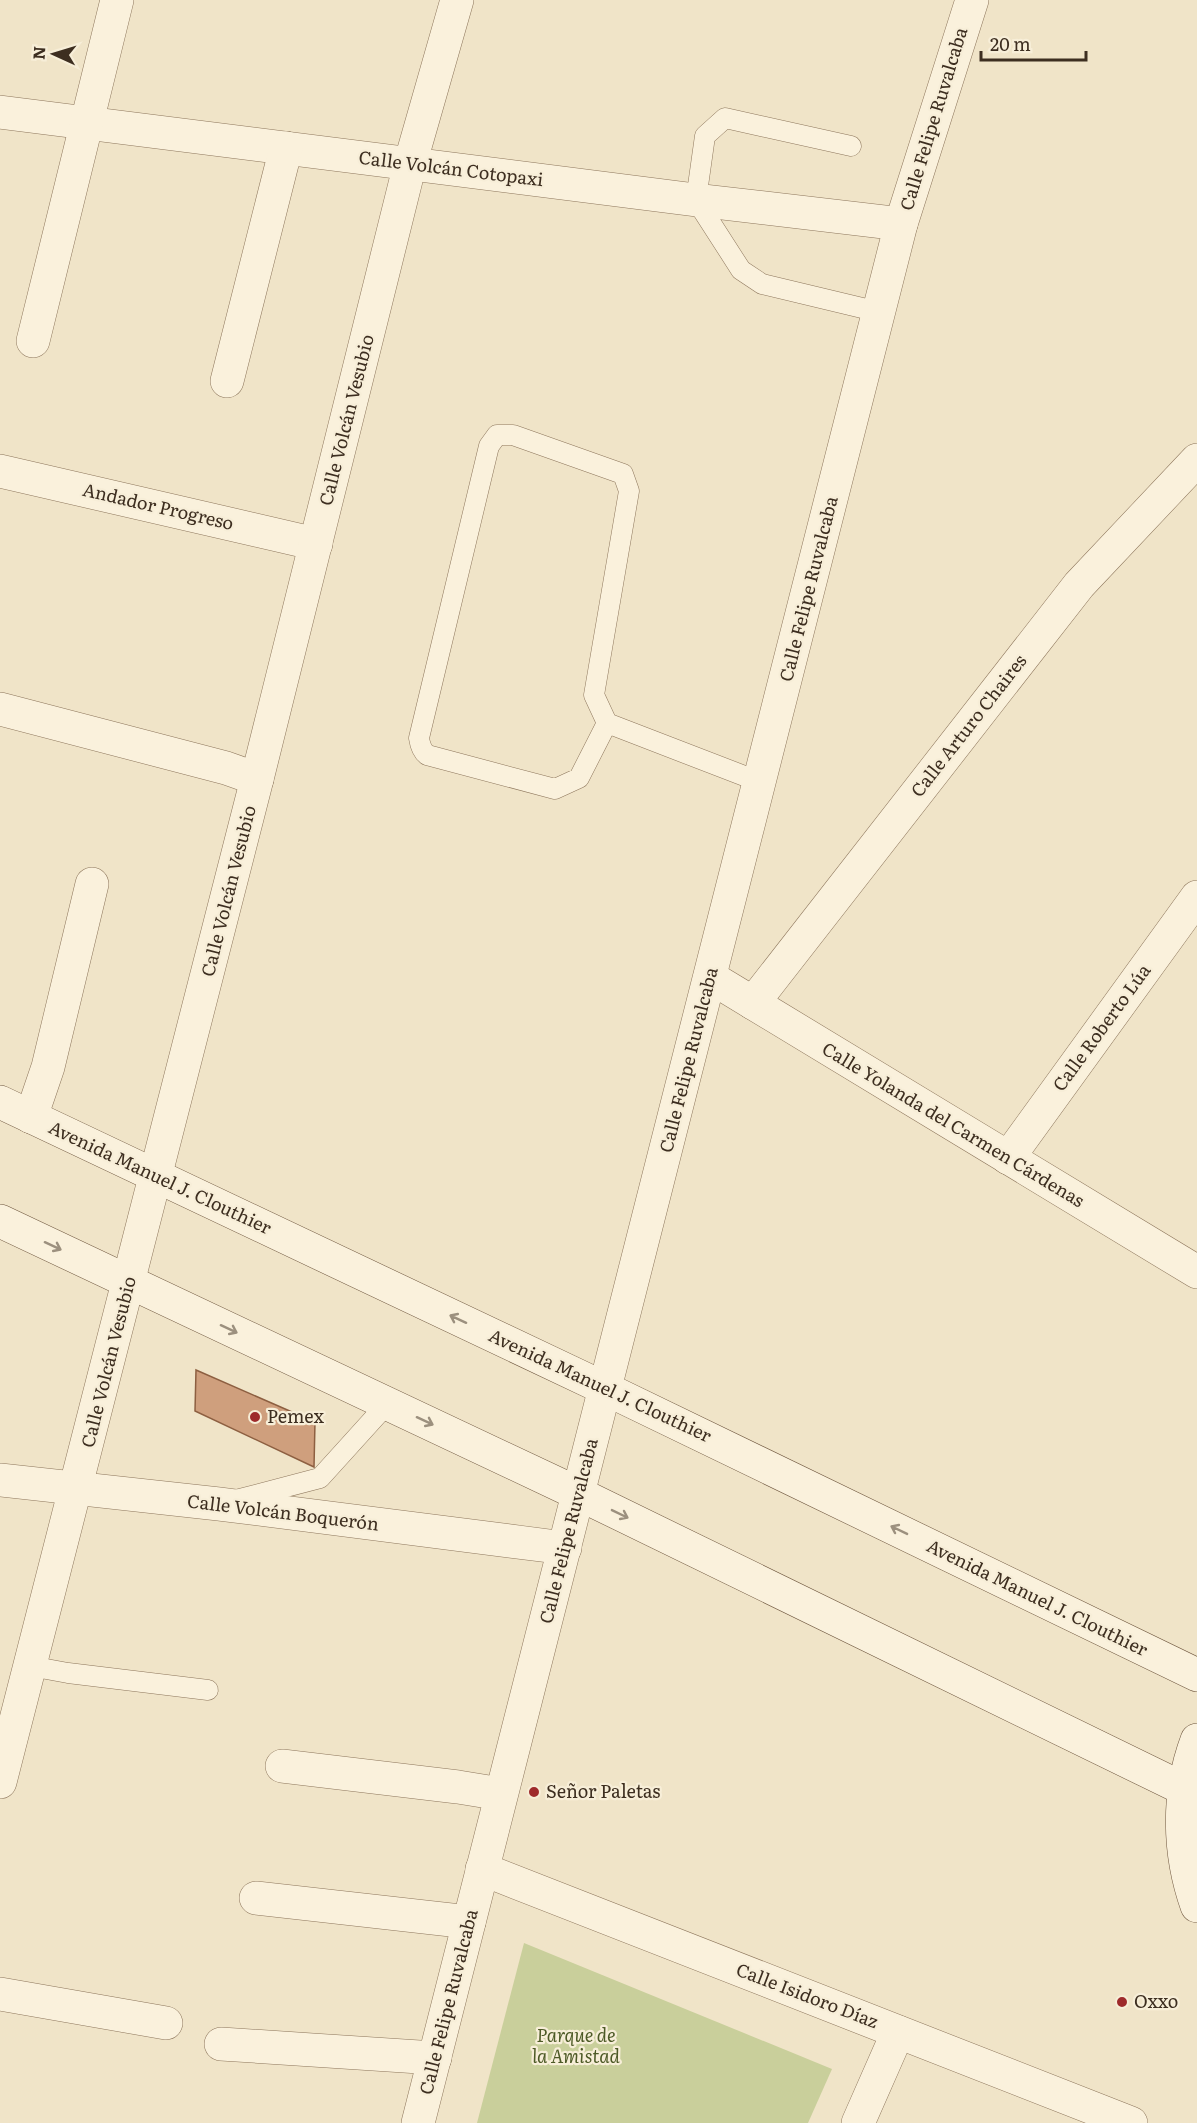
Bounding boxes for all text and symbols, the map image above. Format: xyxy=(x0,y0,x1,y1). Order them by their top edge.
street label: Calle Felipe Ruvalcaba xyxy=(892,23,973,213)
north arrow xyxy=(24,24,84,84)
scale bar xyxy=(981,24,1086,62)
text: 20 m xyxy=(990,30,1031,57)
text: N xyxy=(26,45,50,60)
street label: Calle Volcán Cotopaxi xyxy=(357,143,545,192)
street label: Calle Volcán Vesubio xyxy=(311,331,380,508)
street label: Andador Progreso xyxy=(80,475,237,536)
street label: Calle Felipe Ruvalcaba xyxy=(771,493,844,684)
street label: Calle Arturo Chaires xyxy=(903,648,1032,802)
street label: Calle Volcán Vesubio xyxy=(193,802,262,979)
street label: Calle Roberto Lúa xyxy=(1045,958,1156,1096)
street label: Calle Felipe Ruvalcaba xyxy=(651,964,724,1155)
street label: Calle Yolanda del Carmen Cárdenas xyxy=(817,1034,1090,1213)
street label: Avenida Manuel J. Clouthier xyxy=(45,1113,277,1240)
one-way arrow xyxy=(43,1240,61,1252)
street label: Calle Volcán Vesubio xyxy=(73,1273,142,1450)
one-way arrow xyxy=(449,1312,467,1324)
street label: Avenida Manuel J. Clouthier xyxy=(485,1321,717,1448)
one-way arrow xyxy=(220,1324,238,1336)
place label: Pemex xyxy=(267,1402,325,1429)
marker: Pemex xyxy=(248,1410,262,1424)
one-way arrow xyxy=(415,1416,433,1428)
street label: Calle Felipe Ruvalcaba xyxy=(531,1435,604,1626)
street label: Calle Volcán Boquerón xyxy=(186,1486,381,1537)
one-way arrow xyxy=(610,1509,628,1520)
one-way arrow xyxy=(890,1524,908,1536)
street label: Avenida Manuel J. Clouthier xyxy=(923,1531,1153,1662)
place label: Señor Paletas xyxy=(546,1777,660,1804)
marker: Señor Paletas xyxy=(527,1785,541,1799)
street label: Calle Felipe Ruvalcaba xyxy=(411,1906,484,2097)
street label: Calle Isidoro Díaz xyxy=(733,1955,883,2034)
place label: Oxxo xyxy=(1134,1987,1178,2014)
marker: Oxxo xyxy=(1115,1995,1129,2009)
park label: Parque de la Amistad xyxy=(532,2021,620,2069)

